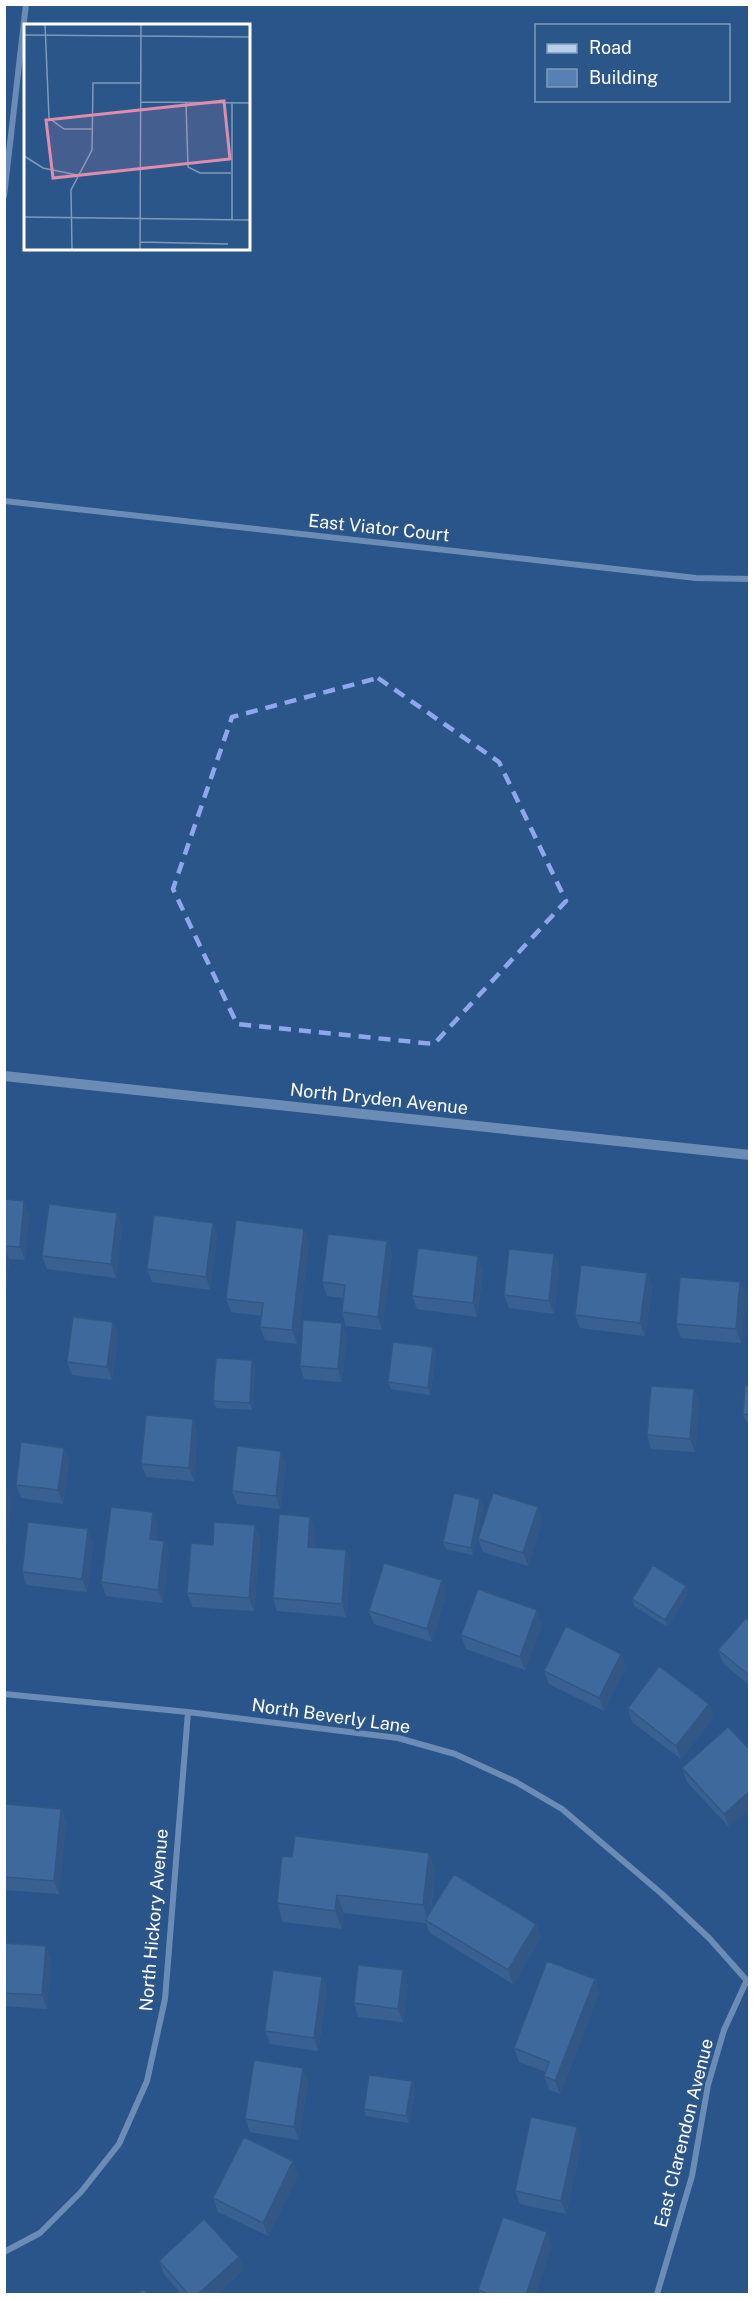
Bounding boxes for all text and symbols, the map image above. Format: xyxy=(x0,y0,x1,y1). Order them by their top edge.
inset map xyxy=(24,24,250,250)
legend xyxy=(535,24,730,102)
text: Road xyxy=(589,37,632,58)
text: Building xyxy=(589,67,658,88)
street label: East Viator Court xyxy=(307,510,451,545)
street label: North Dryden Avenue xyxy=(289,1079,469,1118)
street label: North Beverly Lane xyxy=(250,1694,412,1737)
street label: North Hickory Avenue xyxy=(135,1828,172,2012)
street label: East Clarendon Avenue xyxy=(650,2036,717,2229)

